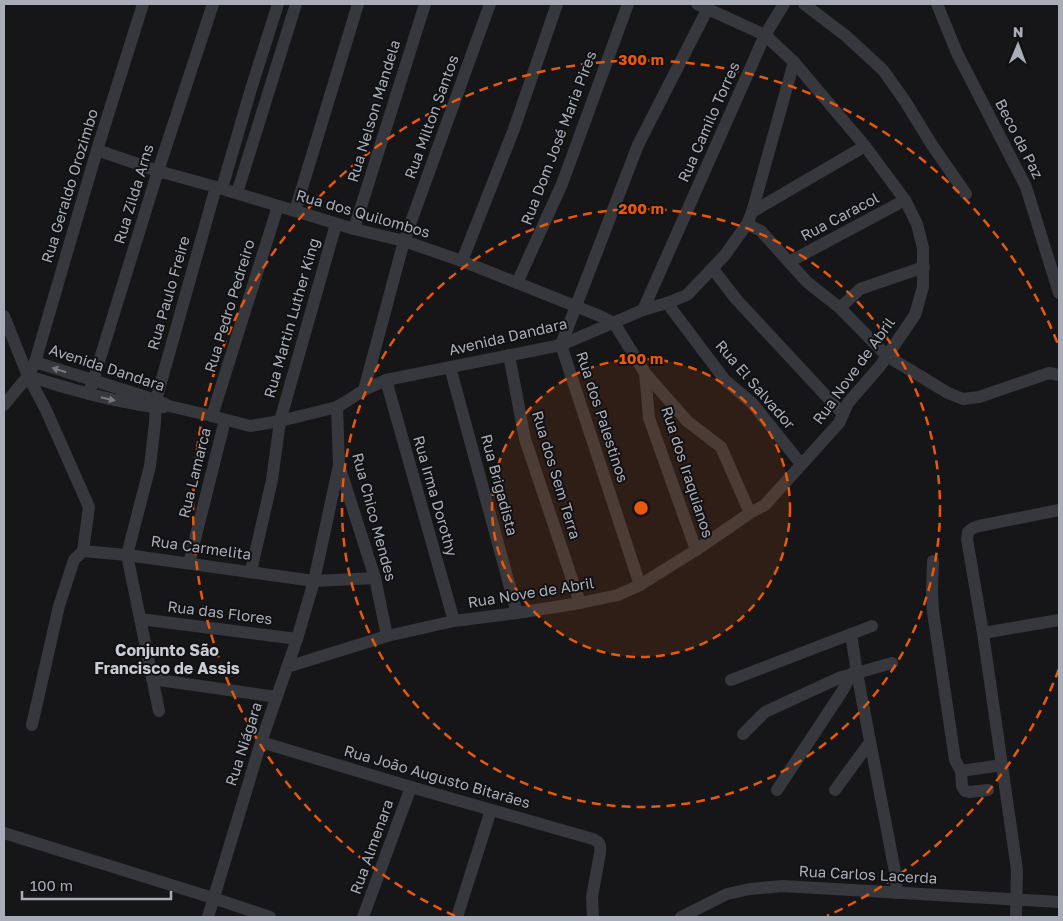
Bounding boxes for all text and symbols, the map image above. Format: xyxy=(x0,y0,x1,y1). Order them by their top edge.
north arrow xyxy=(993,20,1043,70)
text: N xyxy=(1013,23,1024,40)
street label: Rua Nelson Mandela xyxy=(343,37,403,184)
street label: Rua Dom José Maria Pires xyxy=(516,48,600,227)
text: 300 m xyxy=(618,50,664,68)
street label: Rua Milton Santos xyxy=(400,52,462,181)
street label: Rua Camilo Torres xyxy=(673,59,743,185)
street label: Beco da Paz xyxy=(992,96,1048,182)
street label: Rua Geraldo Orozimbo xyxy=(37,106,101,265)
street label: Rua Zilda Arns xyxy=(109,142,157,246)
street label: Rua dos Quilombos xyxy=(294,185,432,241)
street label: Rua Caracol xyxy=(797,188,882,244)
text: 200 m xyxy=(618,199,664,217)
street label: Rua Paulo Freire xyxy=(143,233,193,352)
street label: Rua Martin Luther King xyxy=(260,236,322,400)
street label: Rua Pedro Pedreiro xyxy=(200,237,258,374)
street label: Rua Nove de Abril xyxy=(808,313,898,427)
street label: Avenida Dandara xyxy=(447,314,569,358)
street label: Rua El Salvador xyxy=(712,336,799,433)
street label: Avenida Dandara xyxy=(47,340,168,394)
street label: Rua dos Palestinos xyxy=(573,349,633,485)
text: 100 m xyxy=(619,349,663,367)
one-way arrow xyxy=(52,365,67,373)
one-way arrow xyxy=(101,395,116,403)
street label: Rua dos Iraquianos xyxy=(658,404,718,540)
street label: Rua dos Sem Terra xyxy=(529,408,585,541)
street label: Rua Lamarca xyxy=(174,426,214,520)
street label: Rua Brigadista xyxy=(478,432,522,538)
street label: Rua Irma Dorothy xyxy=(410,433,462,559)
street label: Rua Chico Mendes xyxy=(349,451,401,583)
centre of rings xyxy=(632,499,650,517)
street label: Rua Carmelita xyxy=(150,531,252,563)
street label: Rua Nove de Abril xyxy=(466,573,595,611)
street label: Rua das Flores xyxy=(167,597,274,627)
district label: Conjunto São Francisco de Assis xyxy=(94,640,240,678)
street label: Rua Niágara xyxy=(221,700,265,788)
street label: Rua João Augusto Bitarães xyxy=(342,741,533,811)
street label: Rua Almenara xyxy=(346,797,397,897)
street label: Rua Carlos Lacerda xyxy=(798,861,938,887)
scale bar xyxy=(22,868,171,900)
text: 100 m xyxy=(30,876,73,894)

